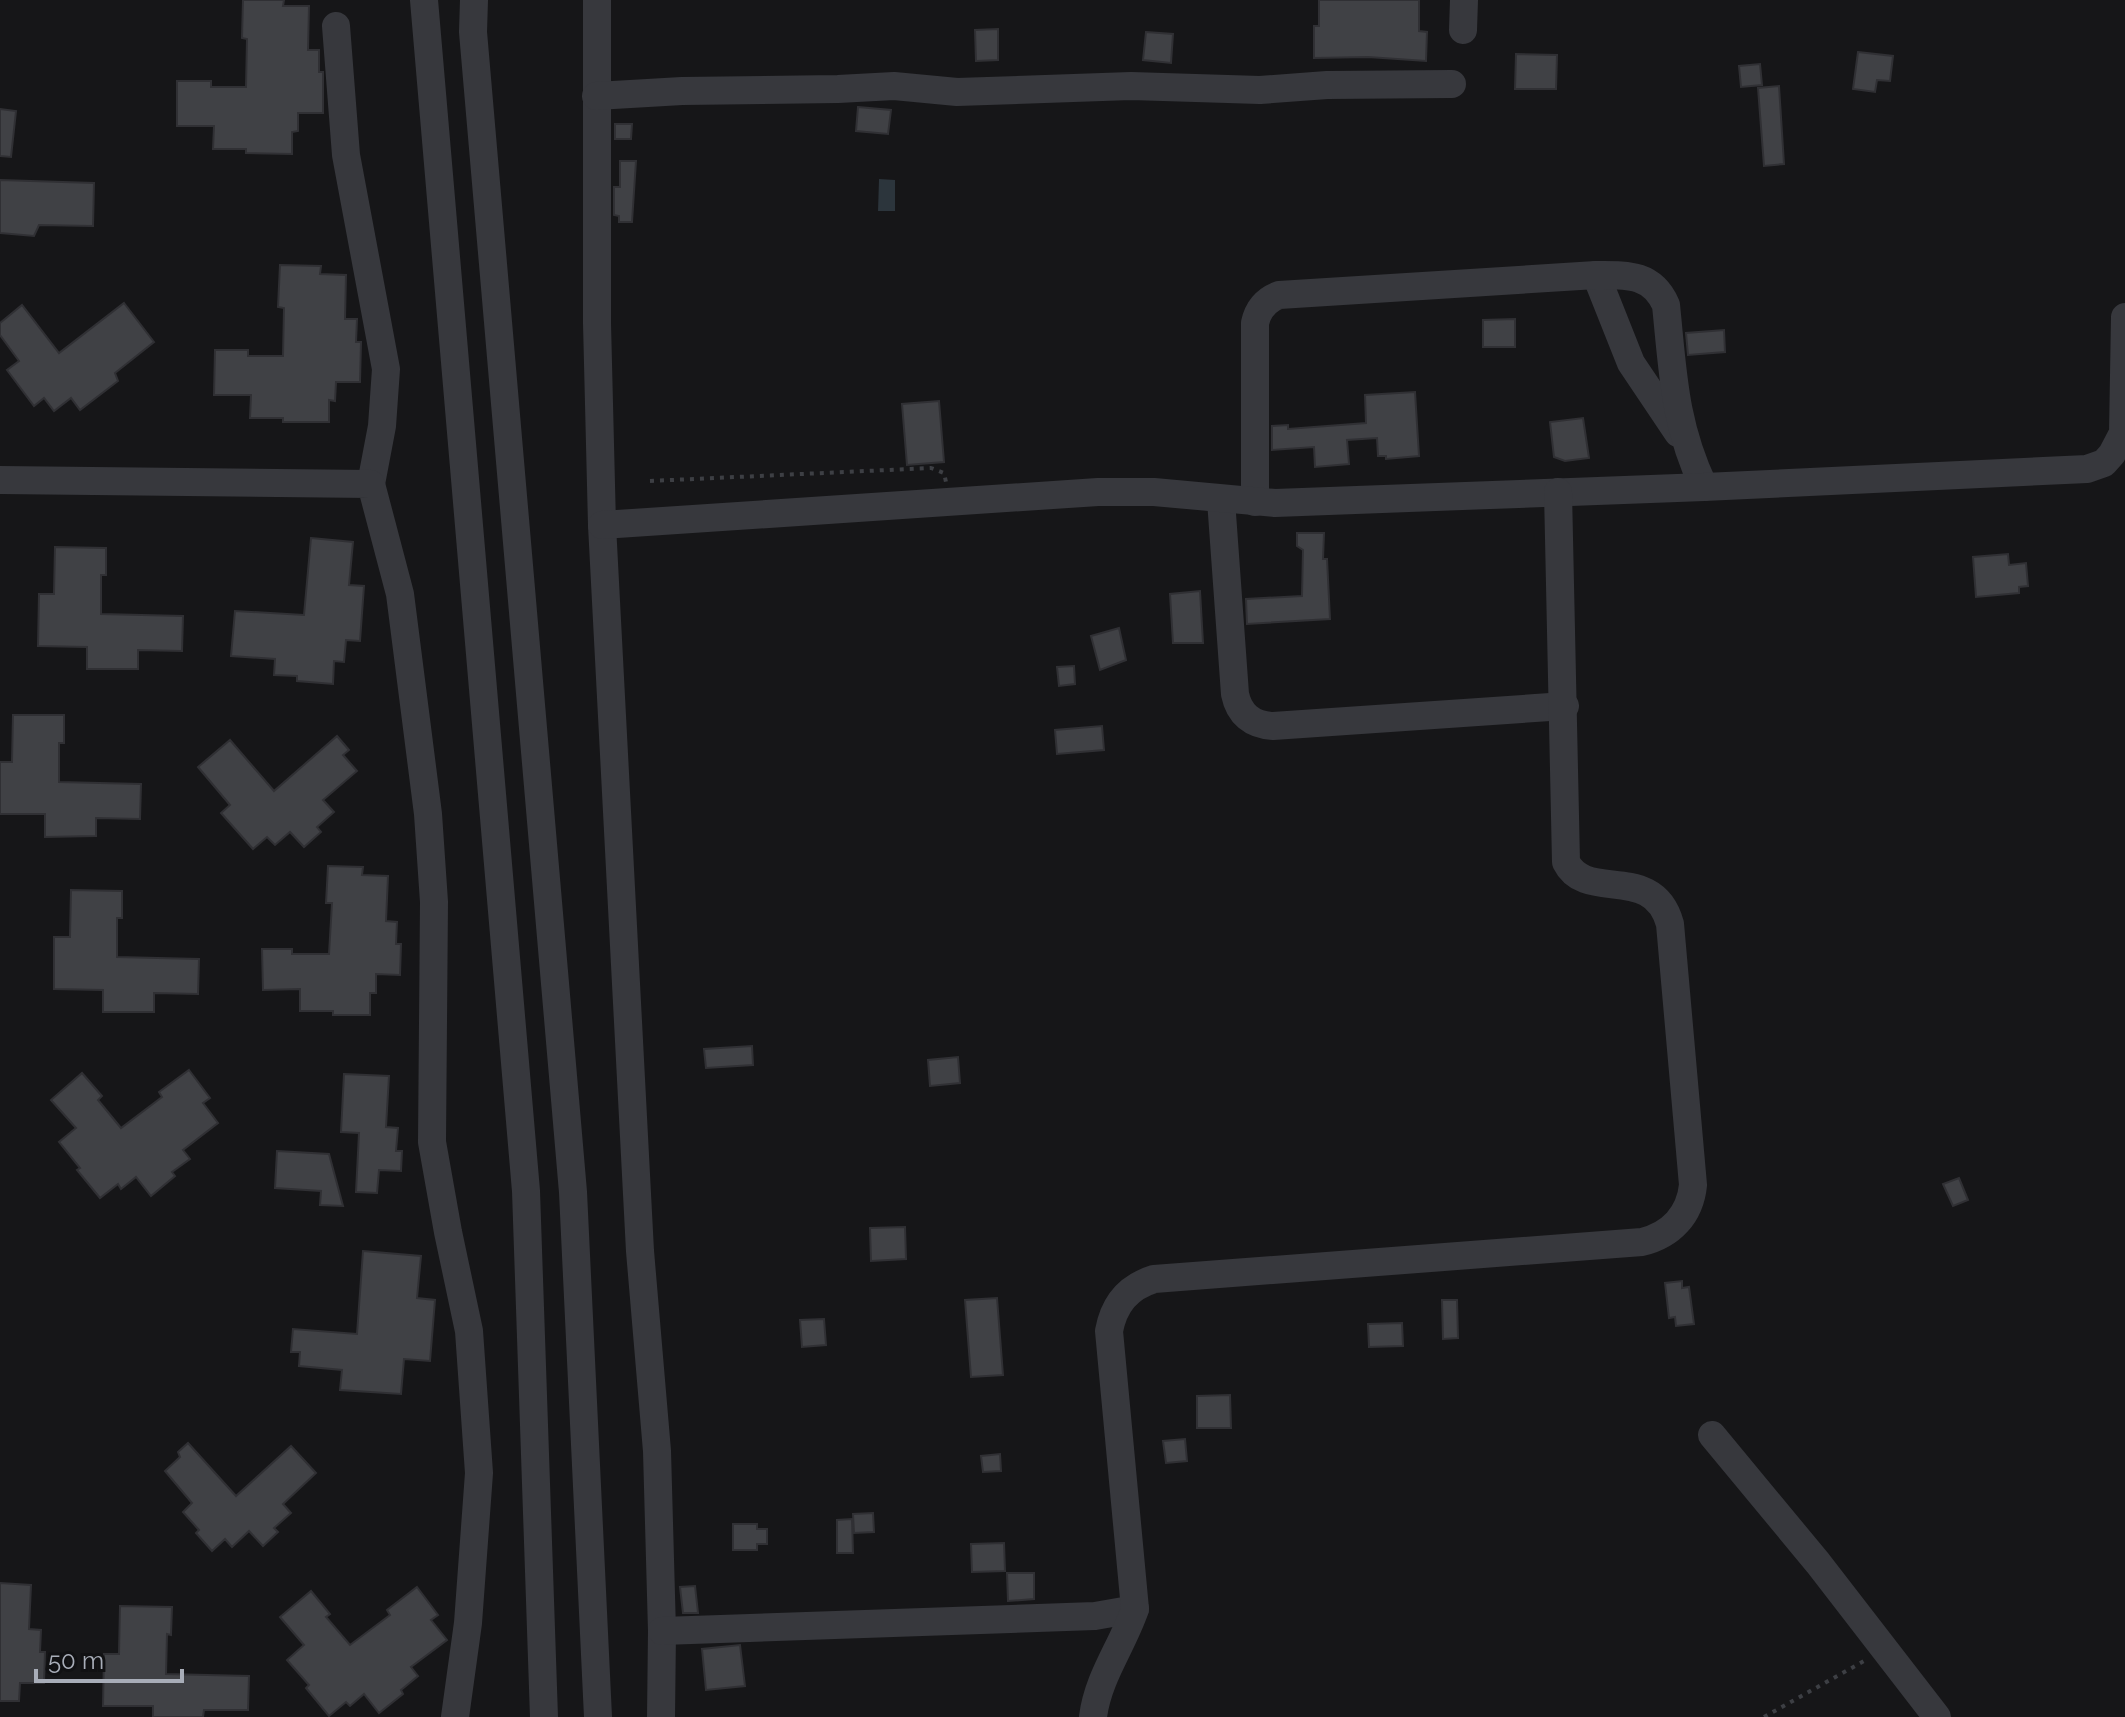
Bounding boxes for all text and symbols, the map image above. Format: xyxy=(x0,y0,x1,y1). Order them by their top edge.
scale bar xyxy=(36,1633,182,1683)
text: 50 m xyxy=(48,1646,104,1675)

